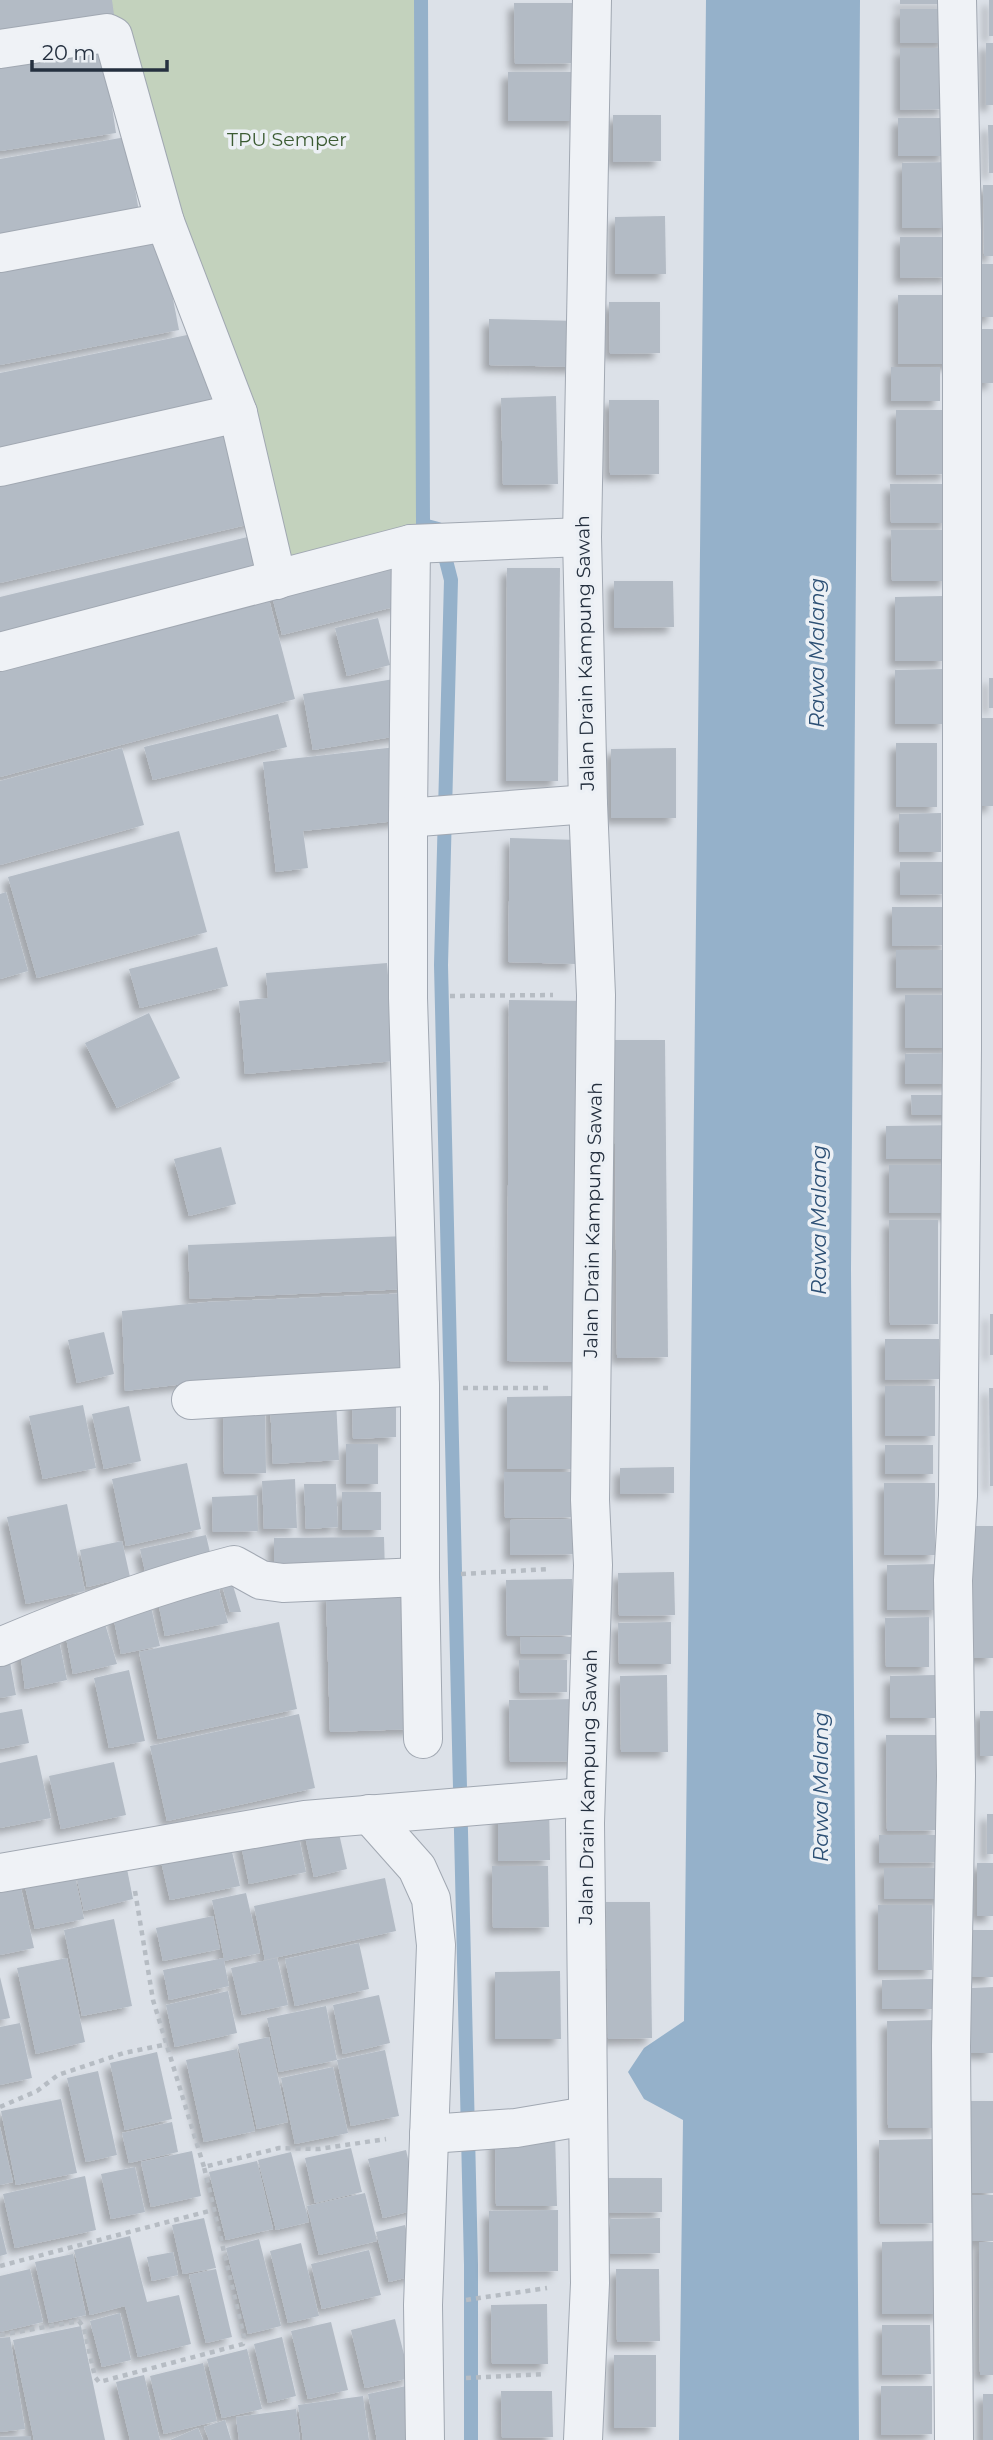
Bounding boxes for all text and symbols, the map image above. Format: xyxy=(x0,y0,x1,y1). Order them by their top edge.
scale bar xyxy=(32,28,166,72)
text: 20 m xyxy=(42,40,96,65)
park label: TPU Semper xyxy=(227,128,347,151)
street label: Jalan Drain Kampung Sawah xyxy=(571,515,599,792)
water label: Rawa Malang xyxy=(804,578,829,728)
street label: Jalan Drain Kampung Sawah xyxy=(579,1082,607,1359)
water label: Rawa Malang xyxy=(806,1145,831,1295)
street label: Jalan Drain Kampung Sawah xyxy=(574,1649,602,1926)
water label: Rawa Malang xyxy=(808,1712,833,1862)

